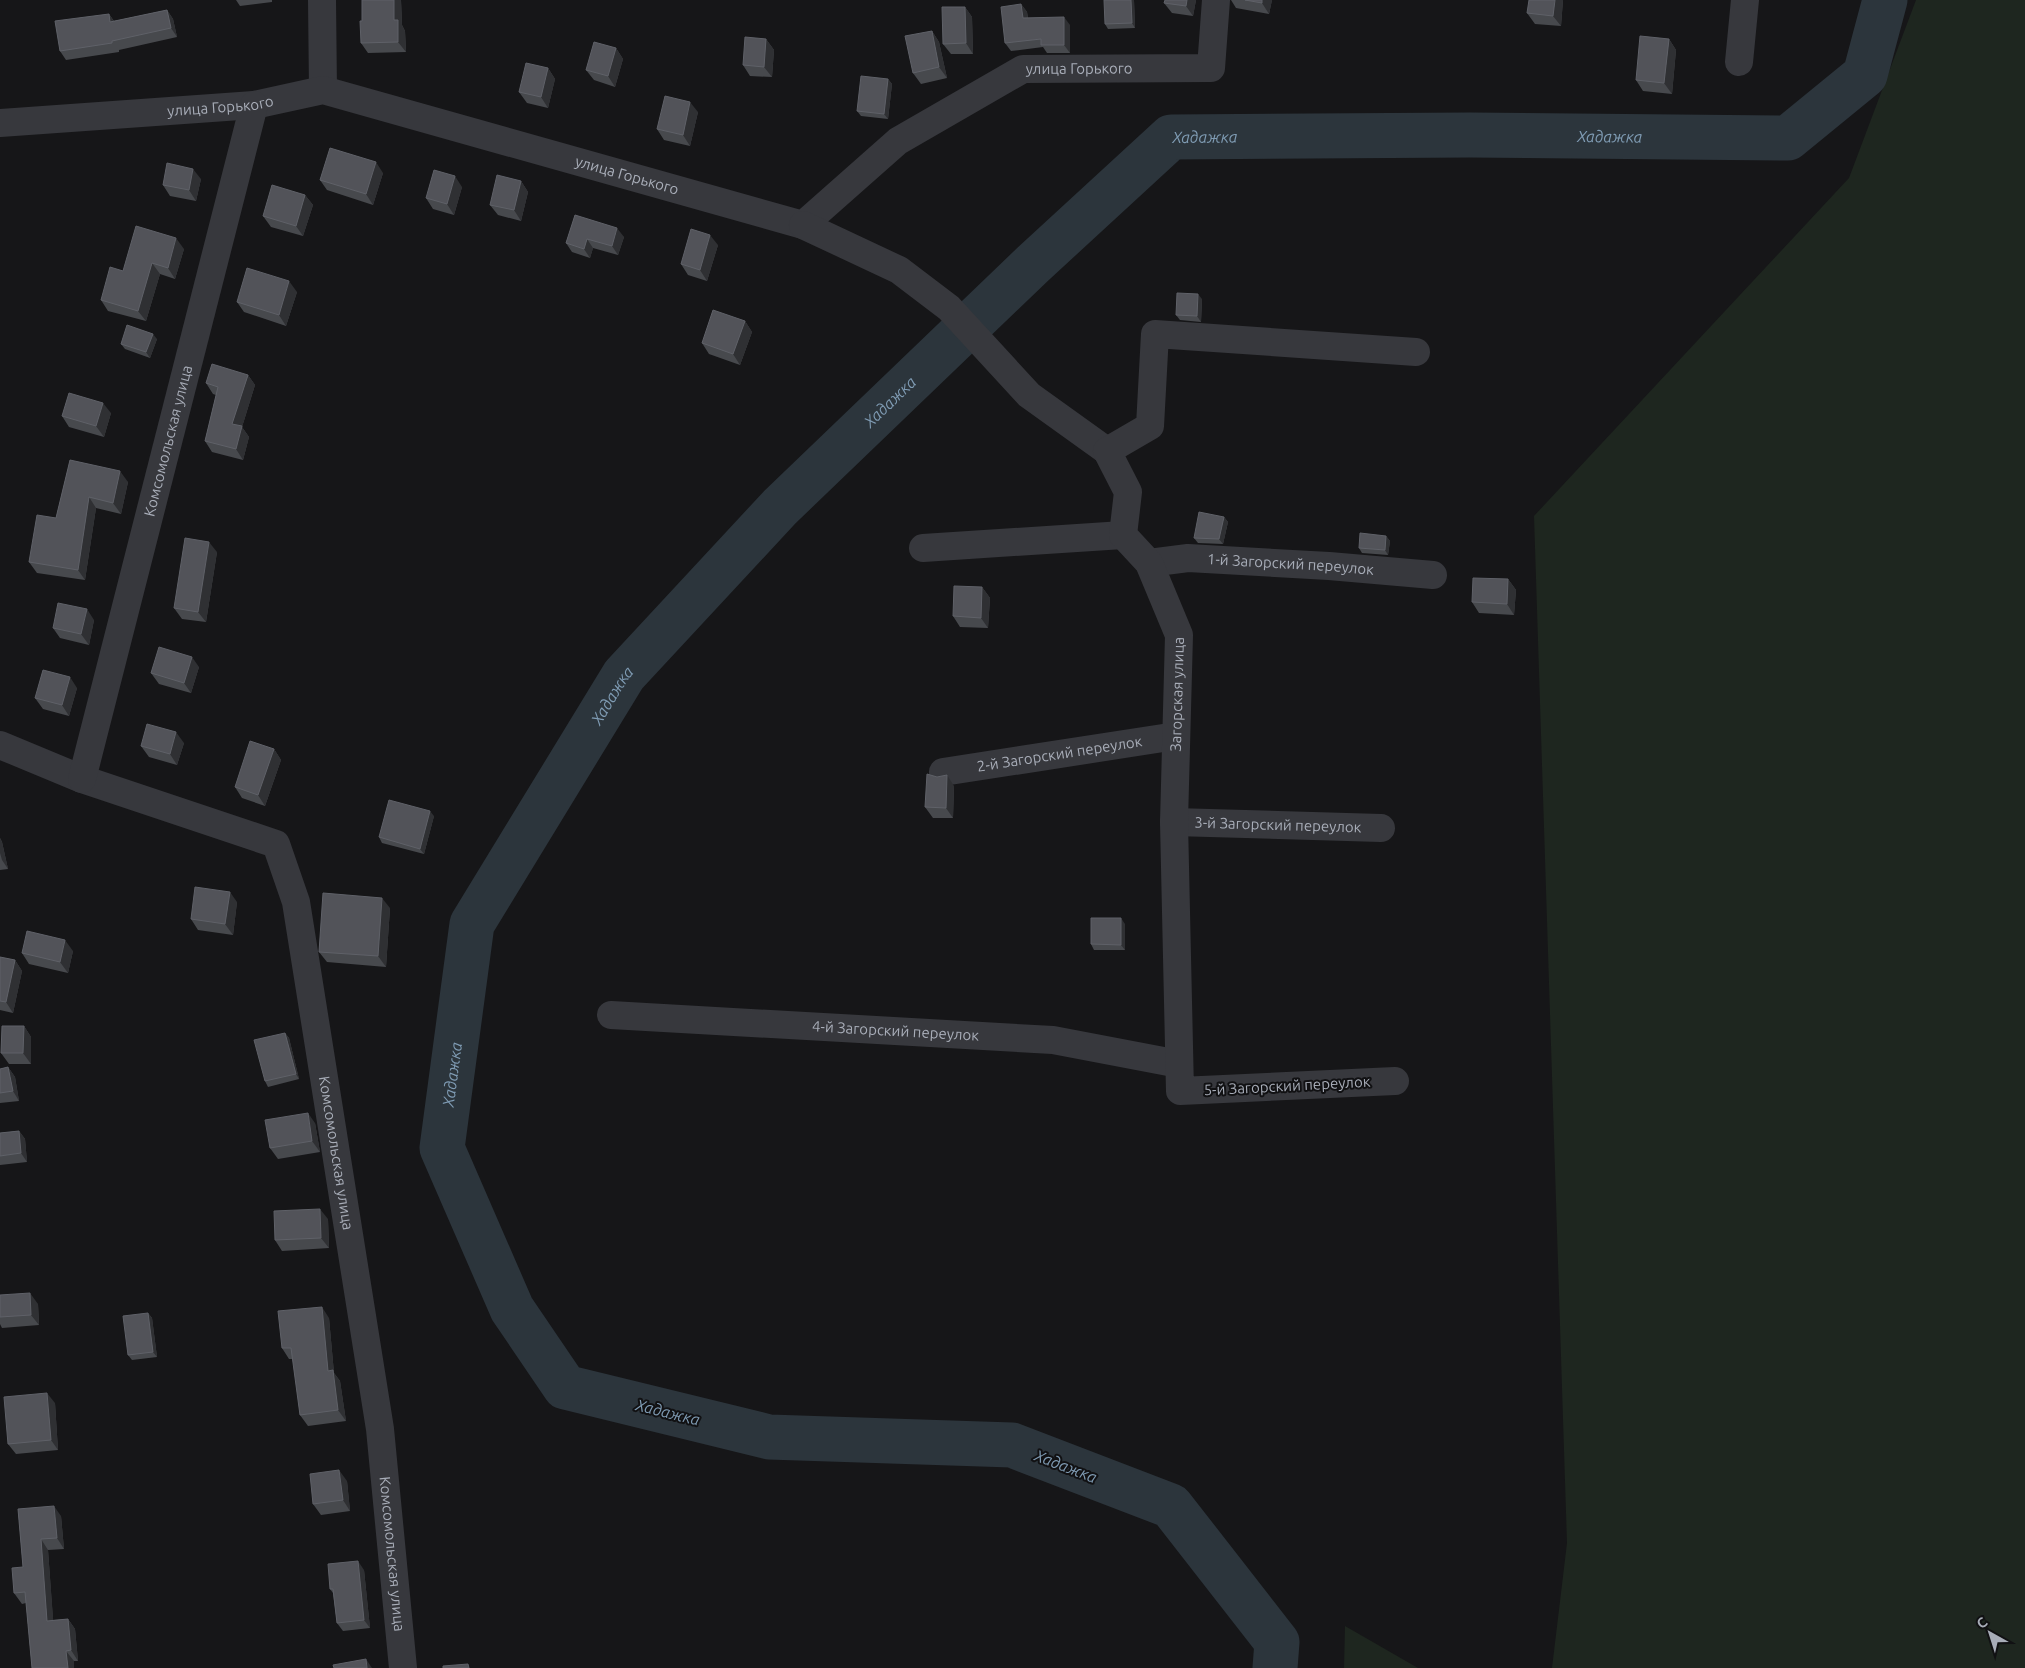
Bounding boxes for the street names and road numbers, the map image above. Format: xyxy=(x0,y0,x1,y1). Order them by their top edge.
street label: улица Горького xyxy=(1026,59,1133,77)
street label: улица Горького xyxy=(166,92,275,119)
street label: улица Горького xyxy=(573,152,681,198)
street label: Комсомольская улица xyxy=(140,363,195,518)
street label: 1-й Загорский переулок xyxy=(1207,550,1375,578)
street label: Загорская улица xyxy=(1167,637,1187,752)
street label: 2-й Загорский переулок xyxy=(976,732,1144,775)
street label: 3-й Загорский переулок xyxy=(1194,814,1362,835)
street label: 4-й Загорский переулок xyxy=(812,1017,980,1044)
street label: 5-й Загорский переулок xyxy=(1203,1073,1371,1098)
street label: Комсомольская улица xyxy=(316,1075,357,1231)
street label: Комсомольская улица xyxy=(377,1476,408,1632)

